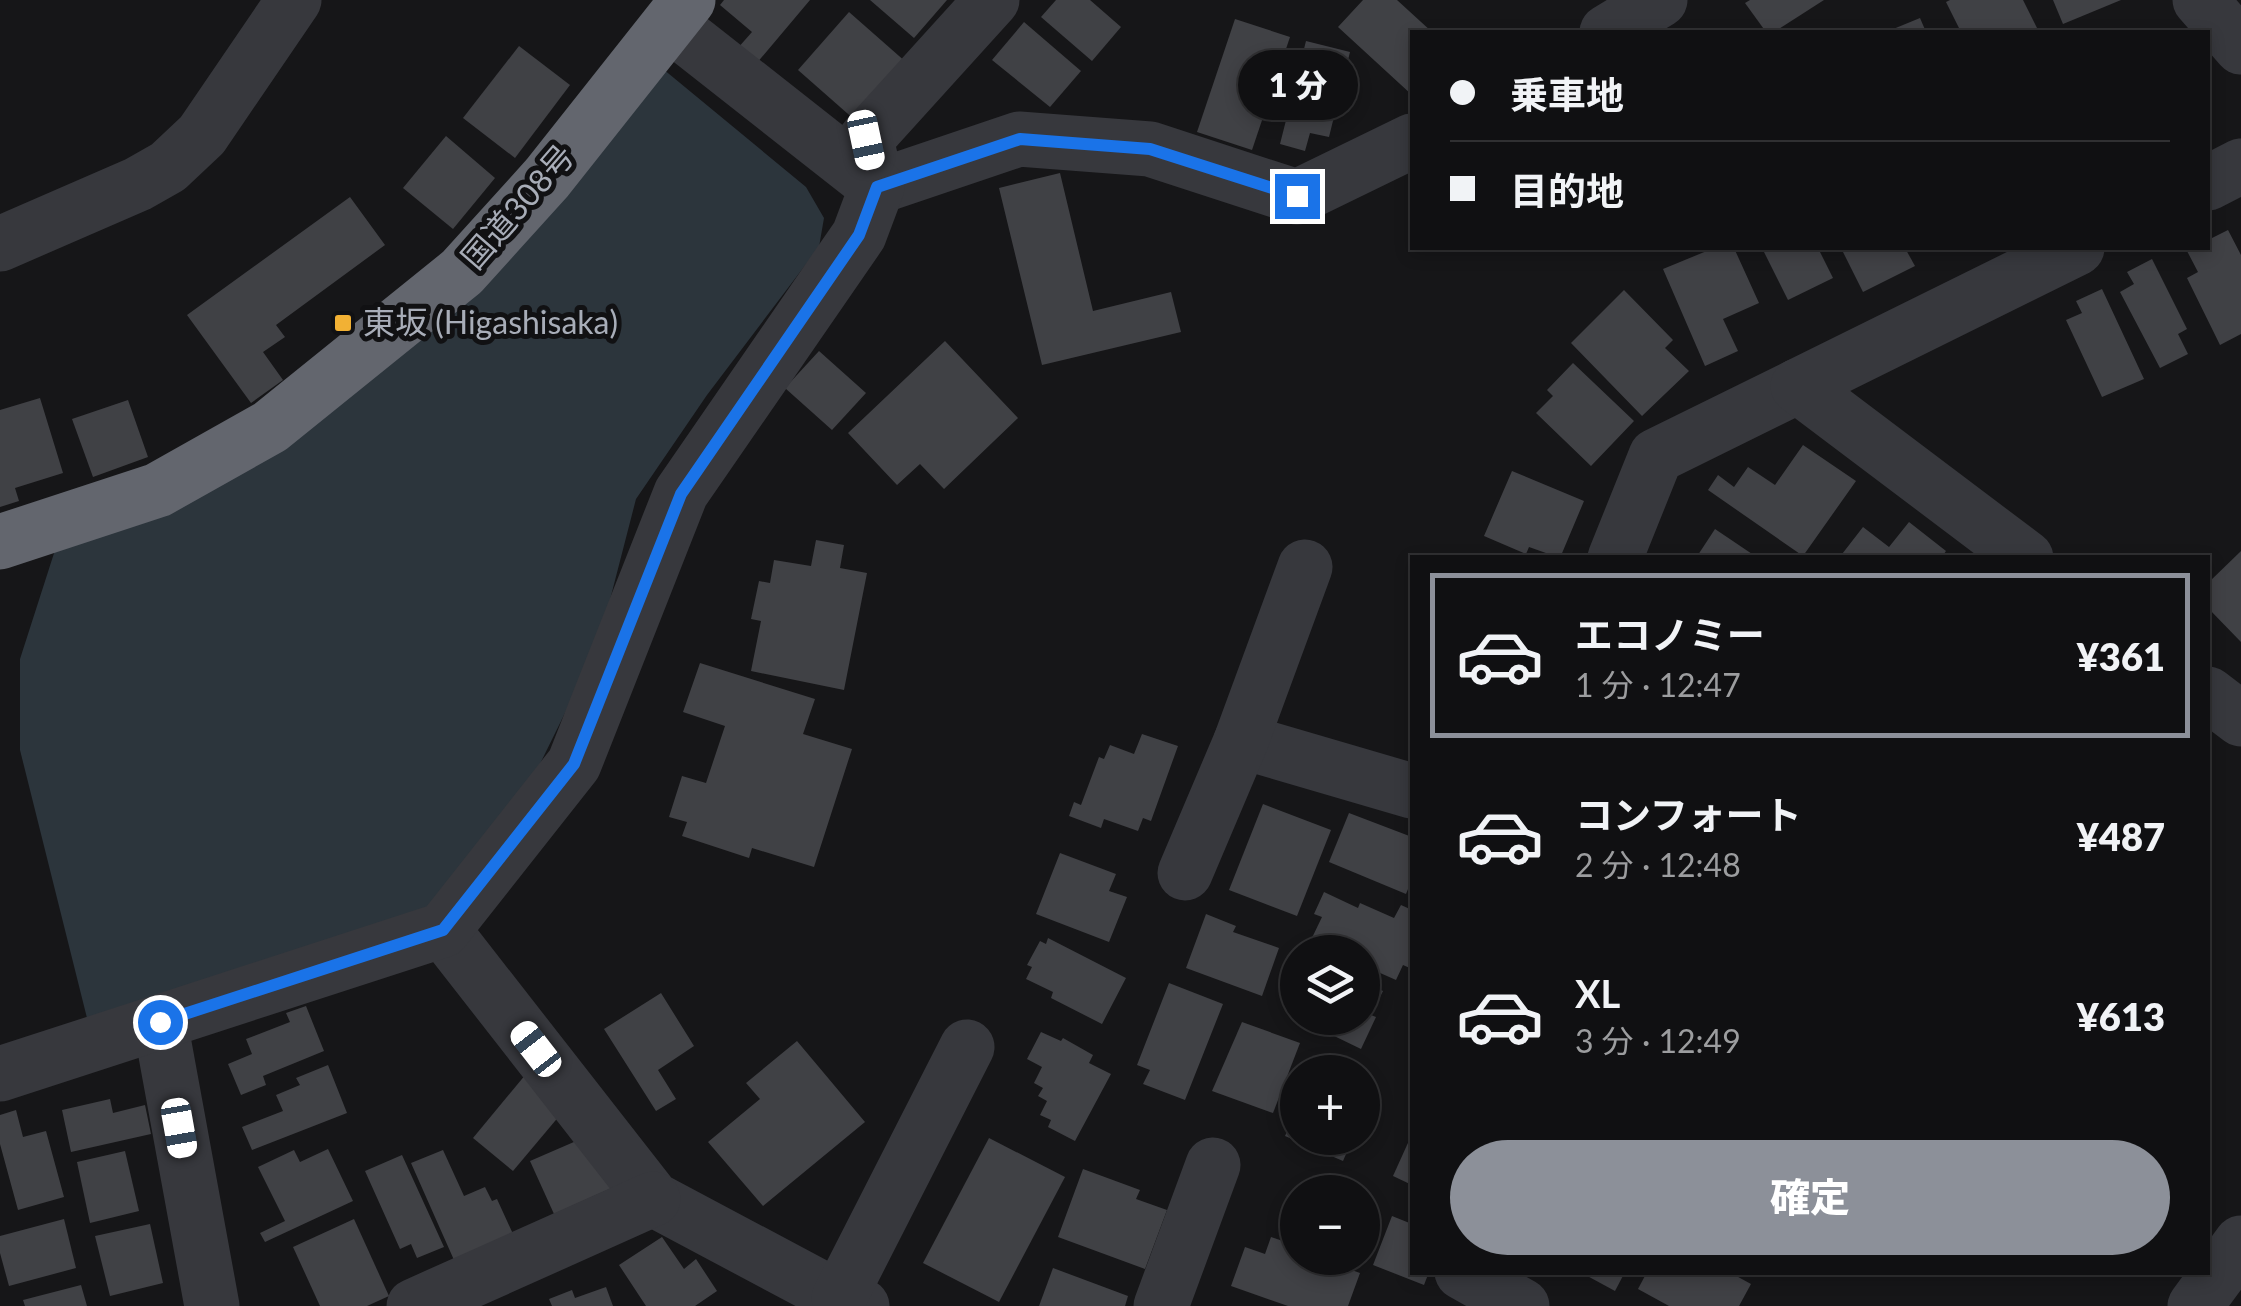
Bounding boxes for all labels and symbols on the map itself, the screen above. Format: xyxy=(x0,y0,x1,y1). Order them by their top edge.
callout: 1 分 xyxy=(1237,51,1357,121)
car xyxy=(845,108,887,172)
street label: 国道308号 xyxy=(452,136,581,276)
route end xyxy=(1275,174,1320,219)
place label: 東坂 (Higashisaka) xyxy=(363,302,618,341)
marker: 東坂 (Higashisaka) xyxy=(332,312,354,334)
route start xyxy=(138,1000,183,1045)
car xyxy=(506,1016,566,1082)
car xyxy=(159,1096,199,1160)

